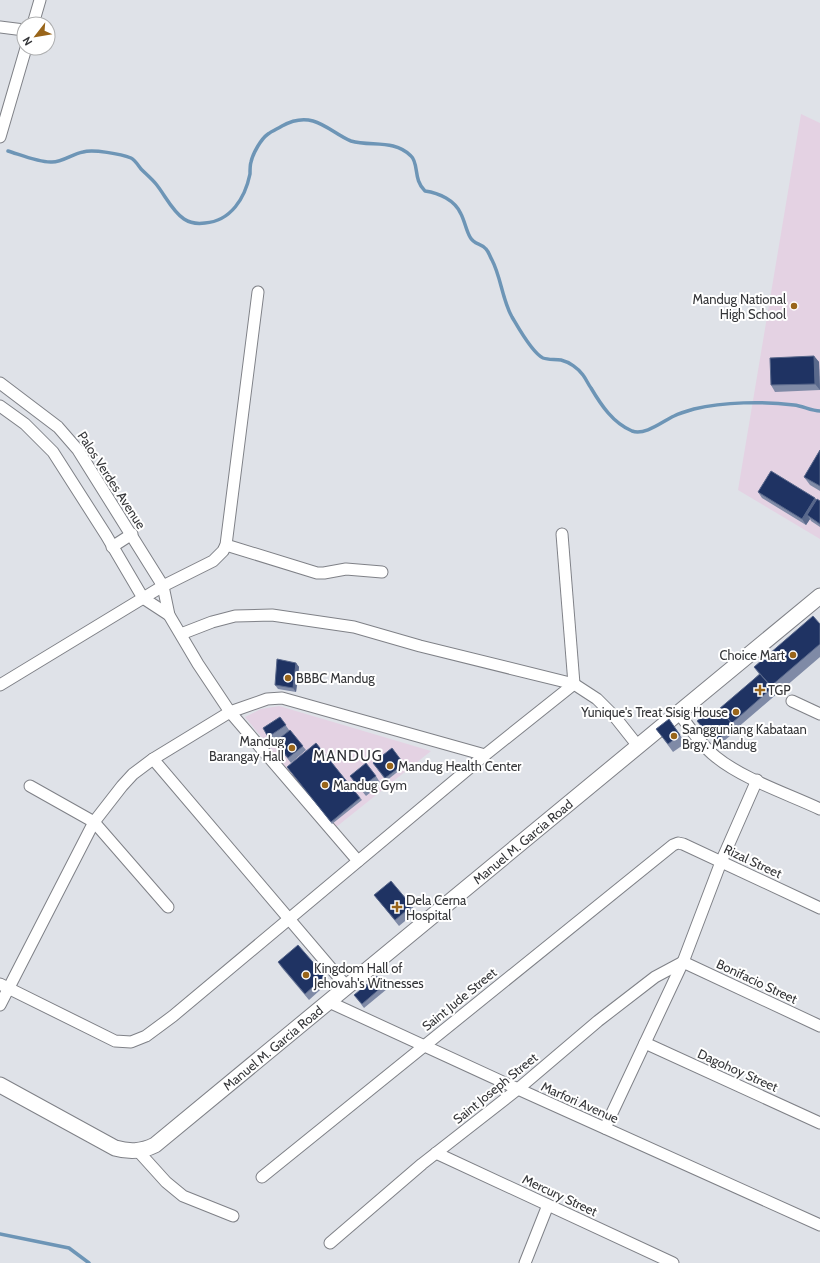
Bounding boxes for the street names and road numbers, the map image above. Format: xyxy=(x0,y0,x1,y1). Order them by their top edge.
street label: Palos Verdes Avenue xyxy=(74,428,150,532)
street label: Manuel M. Garcia Road xyxy=(469,796,576,887)
street label: Rizal Street xyxy=(721,841,785,882)
street label: Bonifacio Street xyxy=(714,955,801,1007)
street label: Saint Jude Street xyxy=(419,964,500,1034)
street label: Manuel M. Garcia Road xyxy=(220,1002,326,1094)
street label: Dagohoy Street xyxy=(695,1045,781,1095)
street label: Saint Joseph Street xyxy=(450,1049,541,1127)
street label: Marfori Avenue xyxy=(539,1078,622,1126)
street label: Mercury Street xyxy=(520,1171,601,1220)

